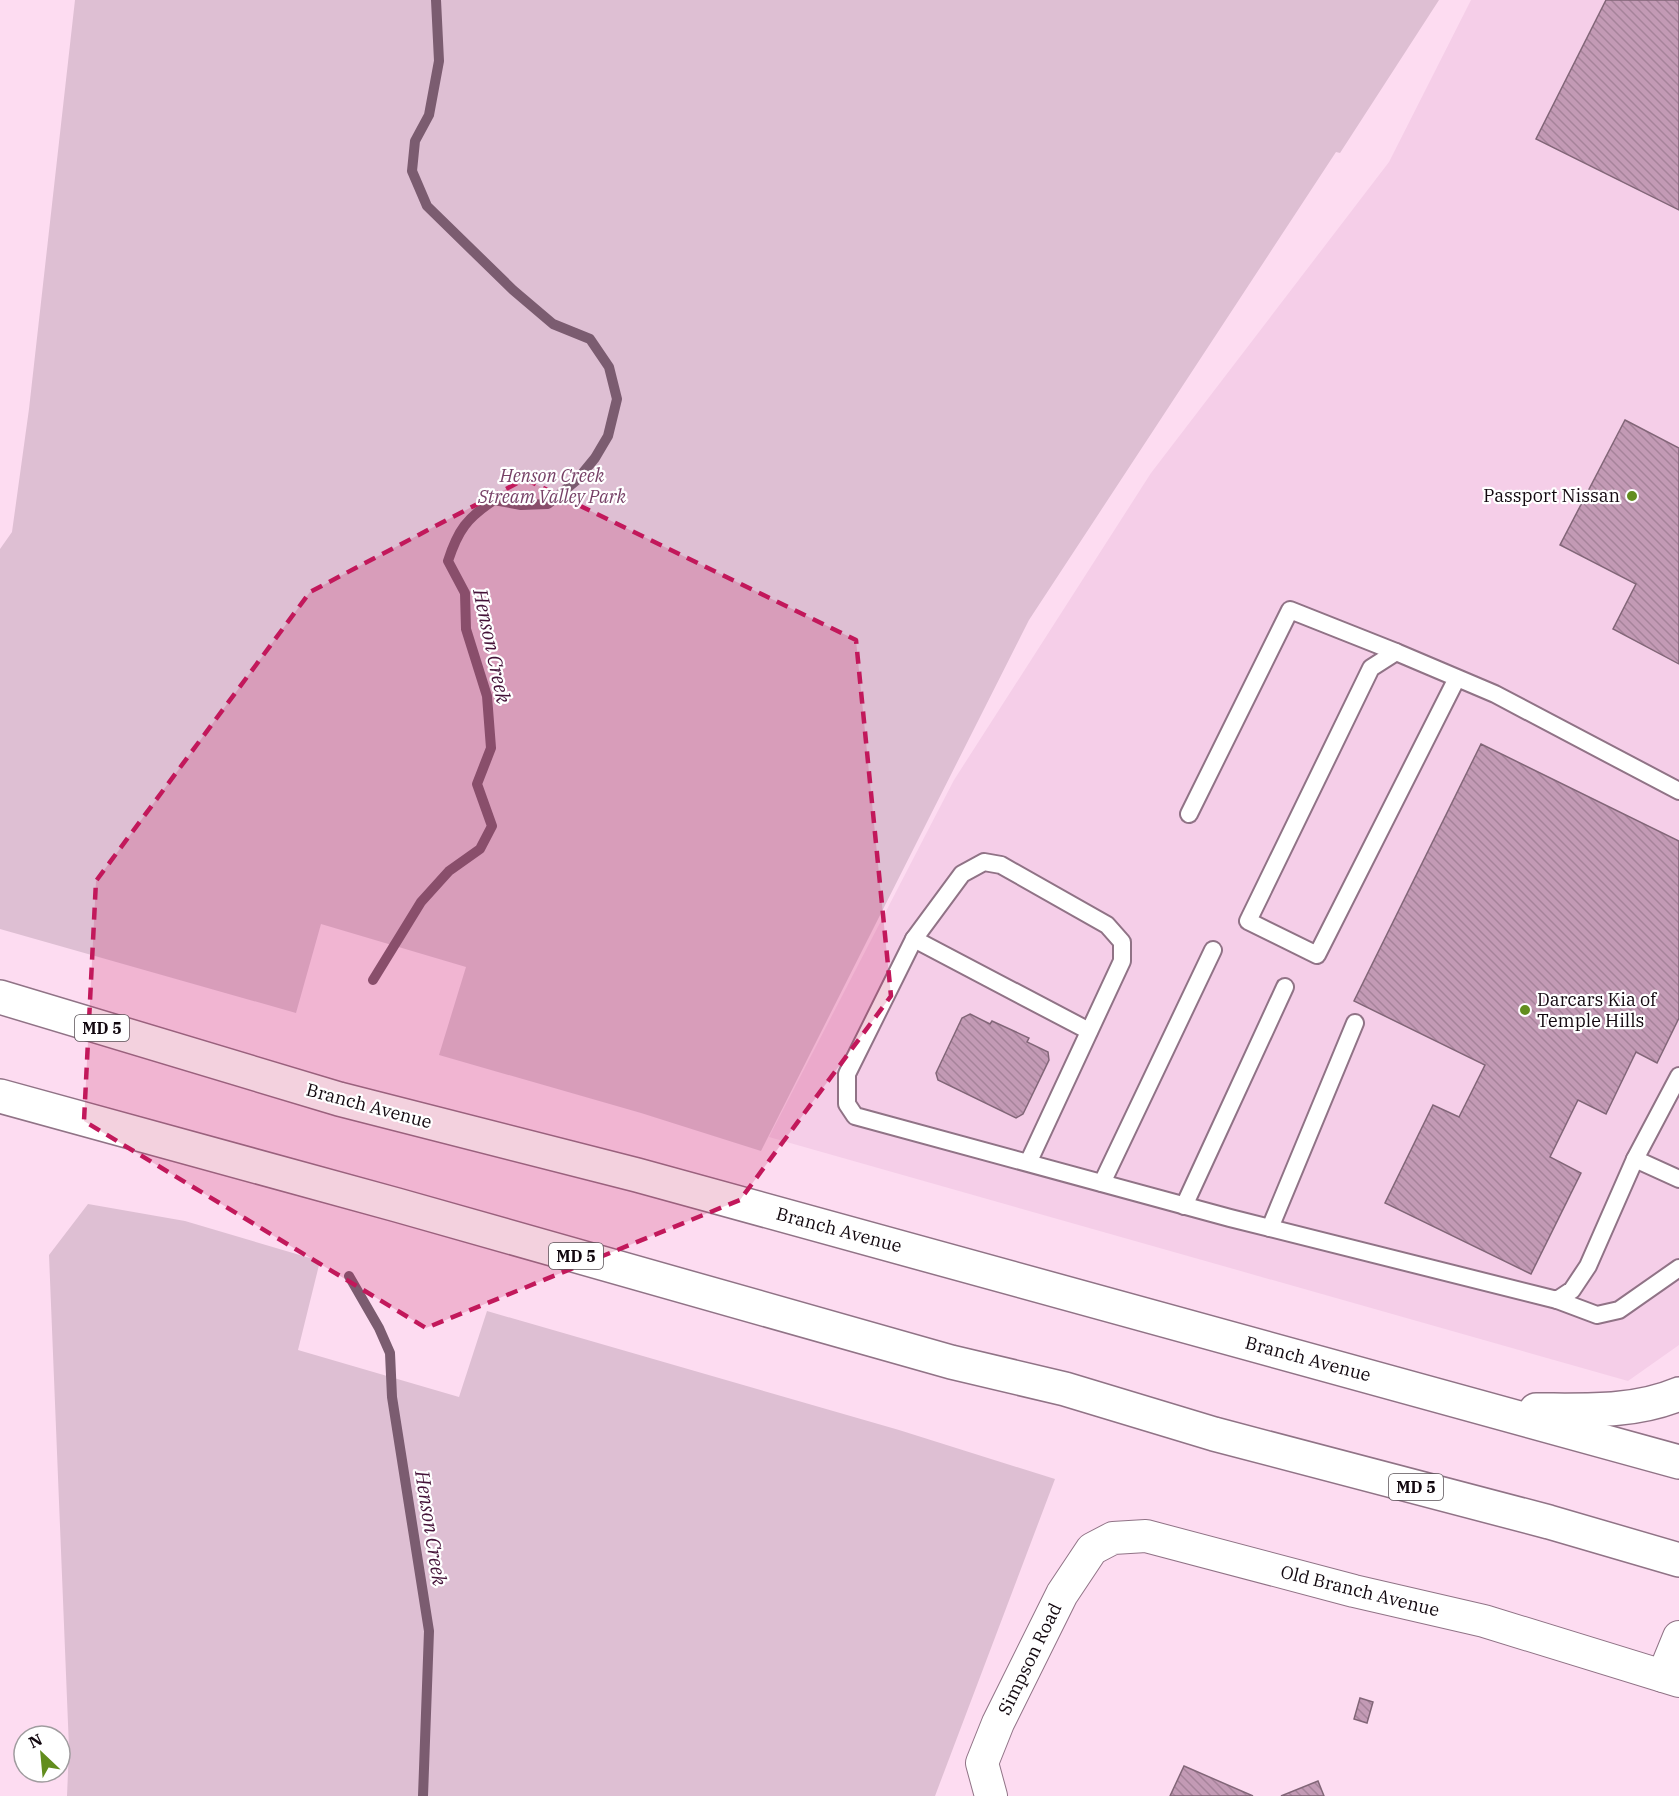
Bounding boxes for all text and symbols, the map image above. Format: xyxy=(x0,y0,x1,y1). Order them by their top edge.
park label: Henson Creek Stream Valley Park xyxy=(477,464,627,508)
place label: Passport Nissan xyxy=(1483,484,1620,507)
marker: Passport Nissan xyxy=(1625,489,1639,503)
water label: Henson Creek xyxy=(467,585,518,706)
place label: Darcars Kia of Temple Hills xyxy=(1537,988,1658,1032)
marker: Darcars Kia of Temple Hills xyxy=(1518,1003,1532,1017)
road number: MD 5 xyxy=(75,1015,129,1041)
street label: Branch Avenue xyxy=(304,1078,435,1133)
street label: Branch Avenue xyxy=(774,1202,905,1257)
road number: MD 5 xyxy=(549,1243,603,1269)
street label: Branch Avenue xyxy=(1243,1331,1374,1386)
water label: Henson Creek xyxy=(409,1467,454,1588)
road number: MD 5 xyxy=(1389,1474,1443,1500)
street label: Old Branch Avenue xyxy=(1278,1560,1442,1621)
street label: Simpson Road xyxy=(992,1599,1067,1719)
north arrow xyxy=(12,1724,72,1784)
text: N xyxy=(25,1729,45,1752)

